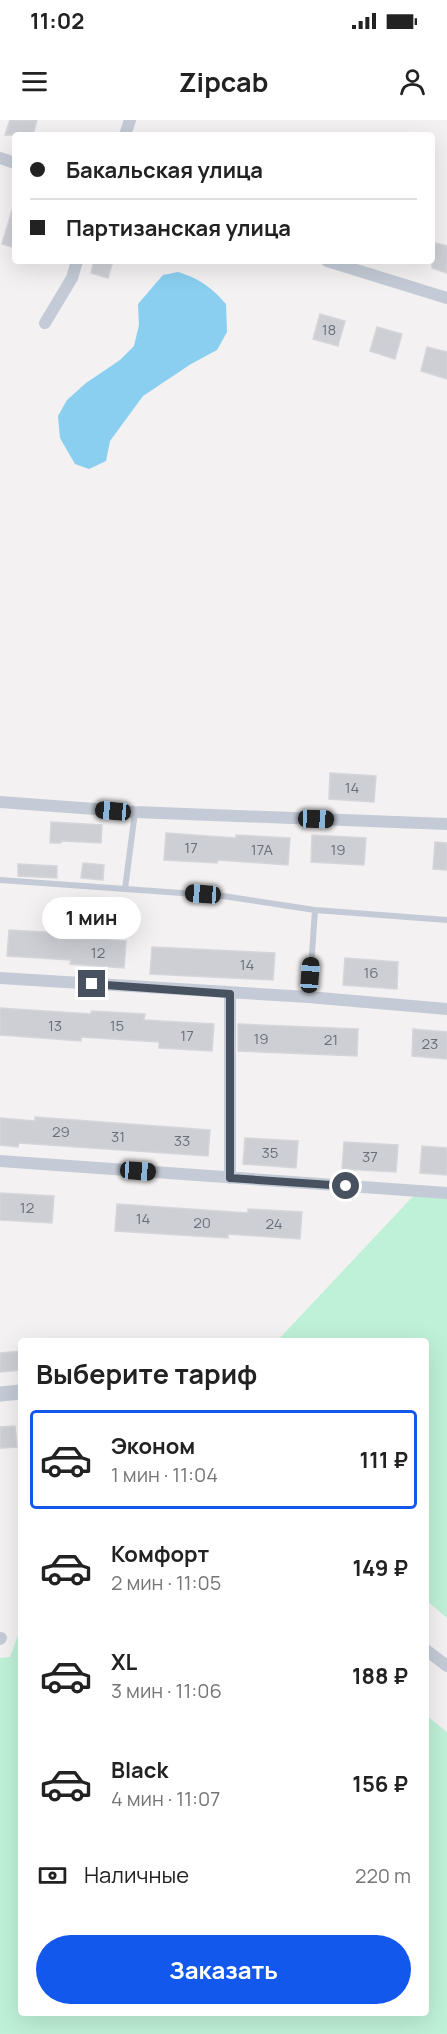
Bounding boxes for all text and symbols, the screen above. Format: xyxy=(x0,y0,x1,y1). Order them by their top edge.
text: 11:02 xyxy=(30,6,84,36)
text: Zipcab xyxy=(179,63,268,100)
icon: menu xyxy=(18,65,51,98)
icon: person xyxy=(396,65,429,98)
text: Бакальская улица xyxy=(66,155,263,185)
text: Партизанская улица xyxy=(66,213,291,243)
house number: 18 xyxy=(322,319,336,340)
house number: 14 xyxy=(345,777,359,798)
car xyxy=(94,800,132,822)
car xyxy=(298,809,334,829)
house number: 17 xyxy=(184,837,198,858)
house number: 17А xyxy=(251,839,274,860)
house number: 19 xyxy=(330,839,346,860)
car xyxy=(184,884,222,904)
callout: 1 мин xyxy=(42,897,142,939)
text: 1 мин xyxy=(66,904,117,931)
house number: 12 xyxy=(91,942,105,963)
house number: 14 xyxy=(240,954,254,975)
car xyxy=(300,956,320,994)
house number: 16 xyxy=(363,962,379,983)
route end xyxy=(78,970,105,997)
house number: 13 xyxy=(48,1015,62,1036)
house number: 15 xyxy=(110,1015,124,1036)
house number: 17 xyxy=(180,1025,194,1046)
house number: 19 xyxy=(253,1028,269,1049)
house number: 21 xyxy=(324,1029,338,1050)
house number: 23 xyxy=(422,1033,438,1054)
house number: 29 xyxy=(52,1121,70,1142)
house number: 31 xyxy=(111,1126,125,1147)
house number: 33 xyxy=(174,1130,190,1151)
house number: 35 xyxy=(262,1142,278,1163)
house number: 37 xyxy=(362,1146,378,1167)
car xyxy=(119,1161,157,1181)
route start xyxy=(332,1172,359,1199)
house number: 12 xyxy=(20,1197,34,1218)
house number: 14 xyxy=(136,1208,150,1229)
house number: 20 xyxy=(193,1212,211,1233)
house number: 24 xyxy=(265,1213,283,1234)
text: Выберите тариф xyxy=(36,1355,257,1392)
text: Эконом xyxy=(111,1431,195,1461)
icon: car xyxy=(39,1433,93,1487)
text: 111 ₽ xyxy=(360,1445,408,1475)
text: 1 мин · 11:04 xyxy=(111,1461,218,1488)
text: Комфорт xyxy=(111,1539,209,1569)
icon: car xyxy=(39,1541,93,1595)
text: 149 ₽ xyxy=(352,1553,408,1583)
text: 2 мин · 11:05 xyxy=(111,1569,221,1596)
text: XL xyxy=(111,1647,137,1677)
icon: car xyxy=(39,1649,93,1703)
text: 188 ₽ xyxy=(352,1661,408,1691)
text: 3 мин · 11:06 xyxy=(111,1677,222,1704)
text: Black xyxy=(111,1755,168,1785)
icon: car xyxy=(39,1757,93,1811)
text: 156 ₽ xyxy=(352,1769,408,1799)
text: 4 мин · 11:07 xyxy=(111,1785,220,1812)
icon: cash xyxy=(36,1859,69,1892)
text: Наличные xyxy=(84,1860,189,1890)
text: 220 m xyxy=(355,1862,411,1889)
button: Заказать xyxy=(36,1935,411,2004)

